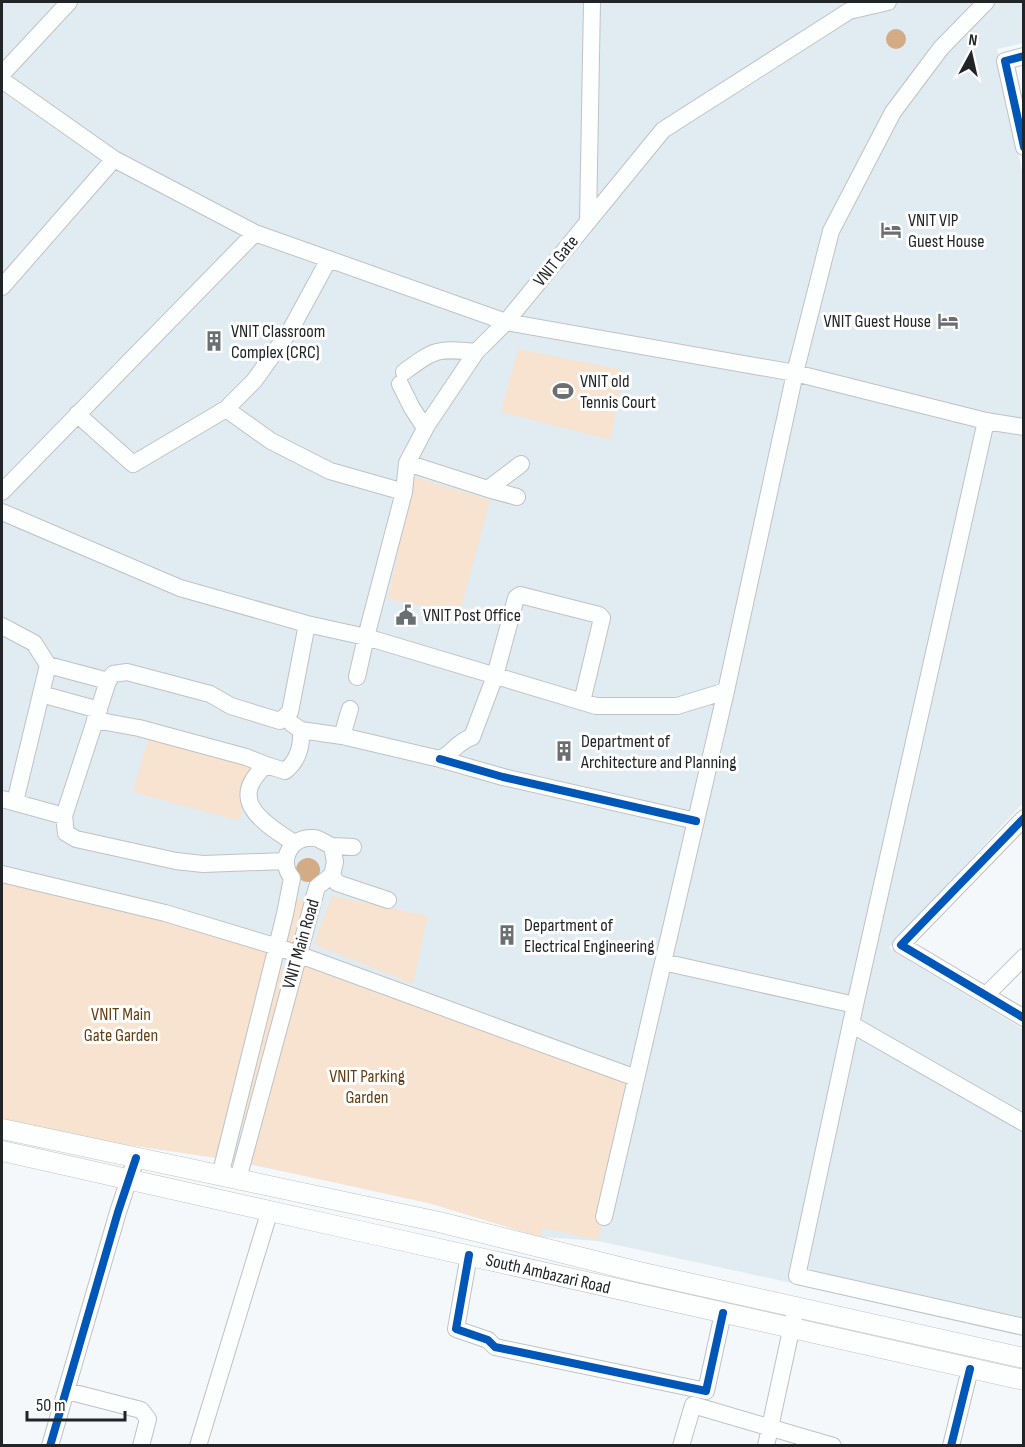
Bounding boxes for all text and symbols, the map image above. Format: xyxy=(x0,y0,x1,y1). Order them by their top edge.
north arrow xyxy=(941,24,1001,84)
text: N xyxy=(967,31,978,51)
place label: VNIT VIP Guest House xyxy=(908,210,984,252)
hotel icon: VNIT VIP Guest House xyxy=(879,218,903,242)
street label: VNIT Gate xyxy=(529,231,583,291)
hotel icon: VNIT Guest House xyxy=(936,309,960,333)
place label: VNIT Guest House xyxy=(823,311,931,332)
place label: VNIT Classroom Complex (CRC) xyxy=(231,321,325,363)
building icon: VNIT Classroom Complex (CRC) xyxy=(202,329,226,353)
place label: VNIT old Tennis Court xyxy=(580,371,656,413)
sports icon: VNIT old Tennis Court xyxy=(551,379,575,403)
public building icon: VNIT Post Office xyxy=(394,603,418,627)
place label: VNIT Post Office xyxy=(423,605,521,626)
place label: Department of Architecture and Planning xyxy=(580,731,736,773)
building icon: Department of Architecture and Planning xyxy=(552,739,576,763)
street label: VNIT Main Road xyxy=(278,897,324,991)
place label: Department of Electrical Engineering xyxy=(524,915,654,957)
building icon: Department of Electrical Engineering xyxy=(495,923,519,947)
park label: VNIT Main Gate Garden xyxy=(84,1004,158,1046)
park label: VNIT Parking Garden xyxy=(329,1066,405,1108)
street label: South Ambazari Road xyxy=(484,1249,612,1299)
scale bar xyxy=(27,1384,124,1422)
text: 50 m xyxy=(36,1395,66,1416)

